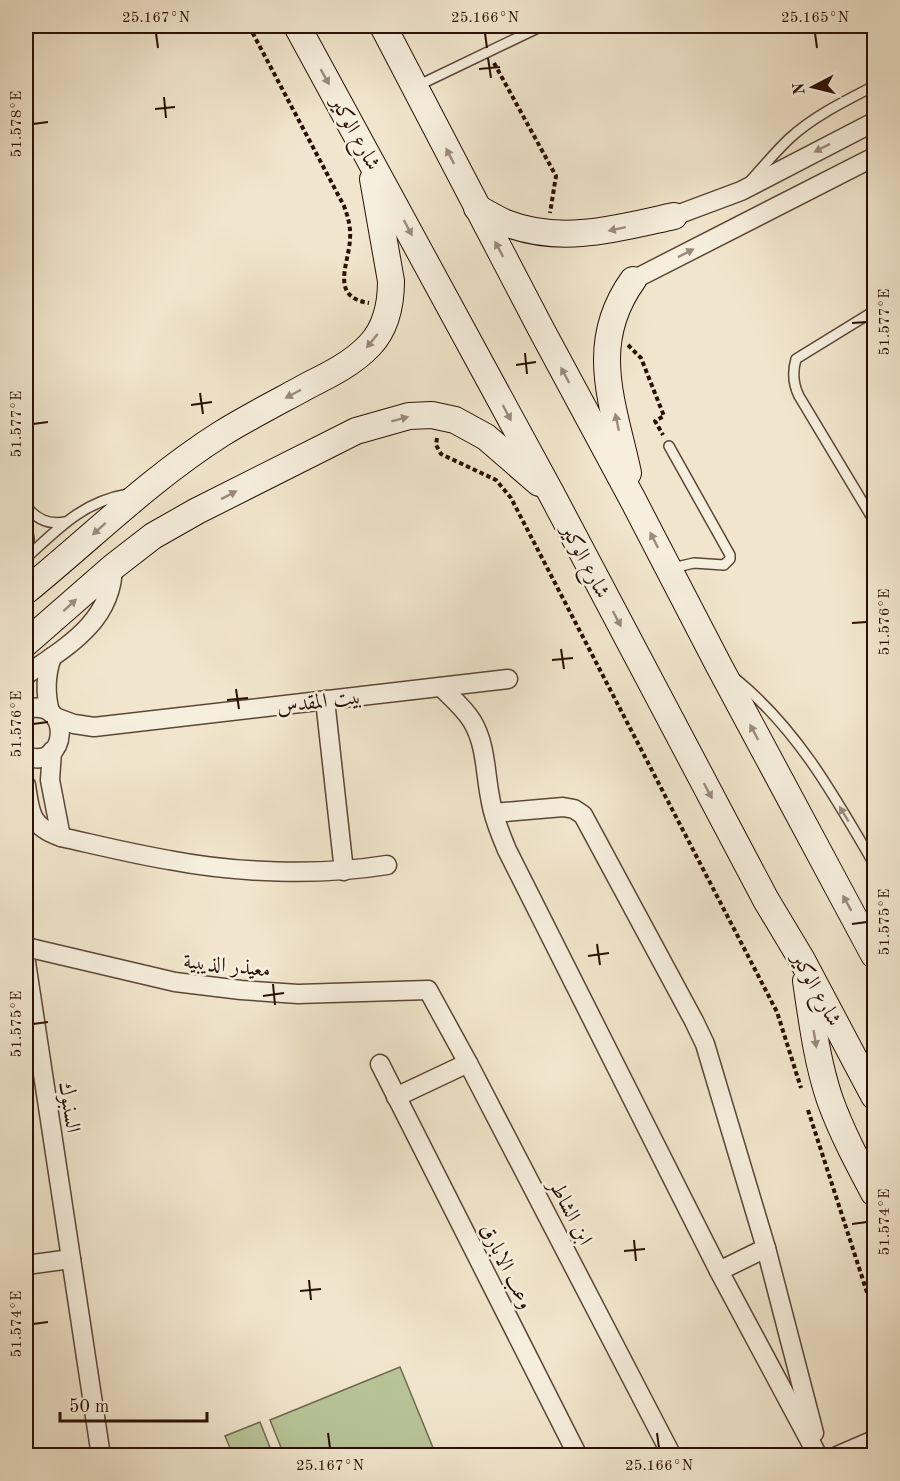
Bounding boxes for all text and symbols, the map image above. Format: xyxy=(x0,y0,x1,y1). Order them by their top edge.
text: 25.167°N xyxy=(122,11,190,26)
text: 25.166°N xyxy=(451,11,519,26)
text: 25.165°N xyxy=(781,11,849,26)
north arrow xyxy=(783,57,843,117)
one-way arrow xyxy=(320,69,331,85)
text: N xyxy=(791,81,809,96)
text: 51.578°E xyxy=(10,91,25,157)
street label: شارع الوكير xyxy=(320,92,383,177)
one-way arrow xyxy=(814,143,831,153)
one-way arrow xyxy=(446,148,455,165)
one-way arrow xyxy=(403,219,412,236)
one-way arrow xyxy=(608,224,626,234)
one-way arrow xyxy=(494,240,504,257)
one-way arrow xyxy=(677,248,694,258)
text: 51.577°E xyxy=(878,289,893,355)
one-way arrow xyxy=(366,333,379,349)
one-way arrow xyxy=(560,366,570,383)
one-way arrow xyxy=(284,389,301,399)
text: 51.577°E xyxy=(10,391,25,457)
one-way arrow xyxy=(502,405,512,422)
one-way arrow xyxy=(612,412,621,431)
one-way arrow xyxy=(391,414,409,423)
one-way arrow xyxy=(221,490,238,499)
street label: شارع الوكير xyxy=(550,520,613,605)
one-way arrow xyxy=(92,522,107,535)
one-way arrow xyxy=(649,532,659,549)
text: 51.576°E xyxy=(878,589,893,655)
one-way arrow xyxy=(62,599,77,612)
one-way arrow xyxy=(612,611,622,628)
street label: بيت المقدس xyxy=(276,687,363,719)
text: 51.576°E xyxy=(10,691,25,757)
one-way arrow xyxy=(749,723,759,740)
one-way arrow xyxy=(704,783,713,800)
one-way arrow xyxy=(839,806,850,822)
text: 51.575°E xyxy=(878,889,893,955)
one-way arrow xyxy=(842,895,852,912)
street label: شارع الوكير xyxy=(781,948,844,1033)
street label: معيذر الذيبية xyxy=(182,951,272,983)
text: 51.575°E xyxy=(10,991,25,1057)
one-way arrow xyxy=(810,1029,819,1048)
street label: السنبوك xyxy=(53,1080,84,1134)
street label: ابن الشاطر xyxy=(543,1175,595,1249)
text: 51.574°E xyxy=(878,1189,893,1255)
street label: وعب الابارق xyxy=(474,1221,536,1314)
text: 51.574°E xyxy=(10,1291,25,1357)
scale bar xyxy=(60,1385,207,1423)
text: 50 m xyxy=(69,1398,109,1416)
text: 25.167°N xyxy=(296,1459,364,1474)
text: 25.166°N xyxy=(625,1459,693,1474)

